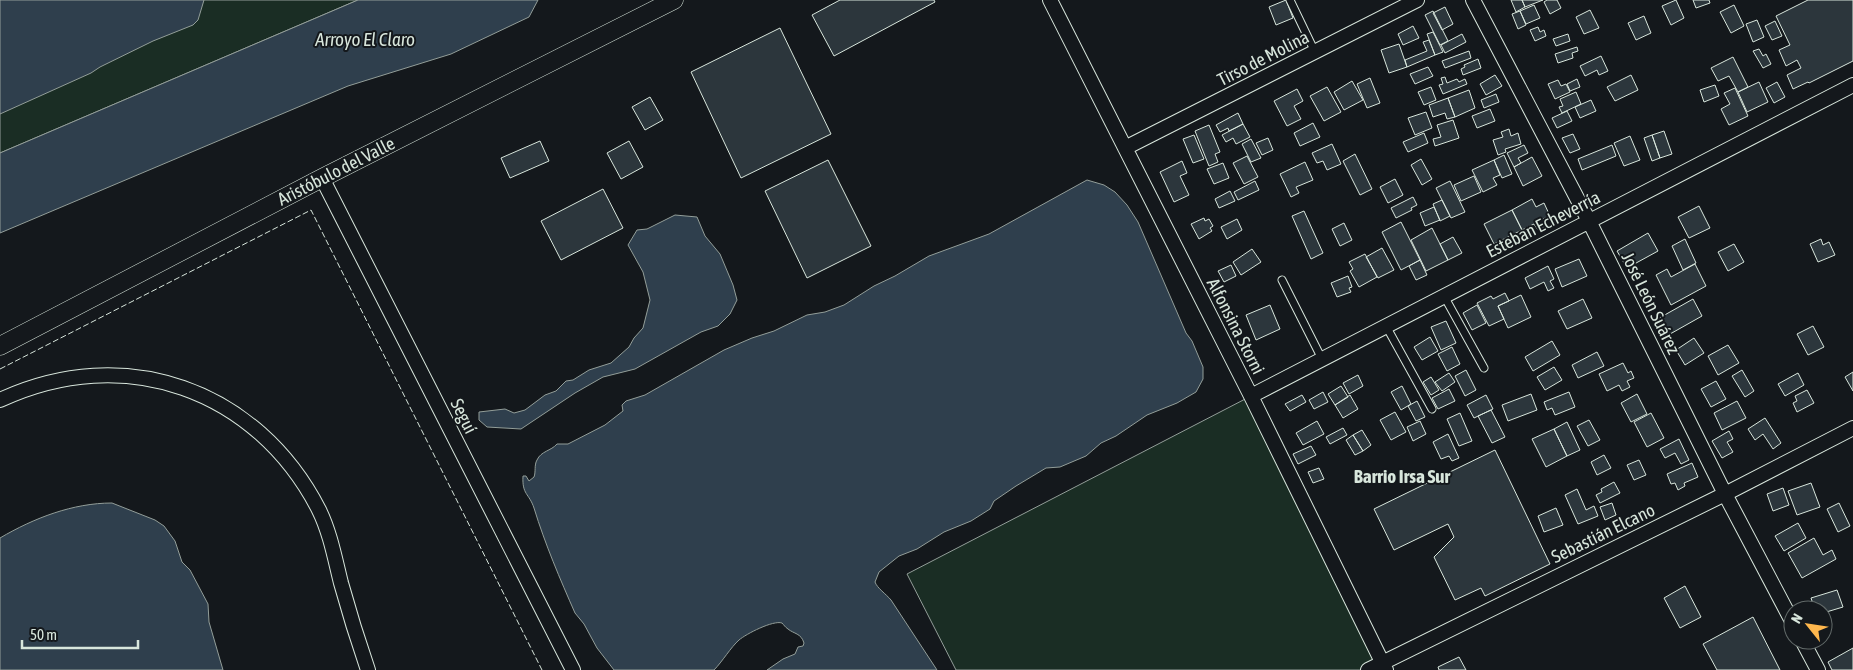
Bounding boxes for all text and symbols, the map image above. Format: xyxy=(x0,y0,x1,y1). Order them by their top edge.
street label: Tirso de Molina xyxy=(1214,26,1312,90)
water label: Arroyo El Claro xyxy=(314,28,415,50)
street label: Aristóbulo del Valle xyxy=(274,132,398,210)
street label: Esteban Echeverría xyxy=(1483,186,1603,262)
street label: José León Suárez xyxy=(1617,249,1685,358)
street label: Alfonsina Storni xyxy=(1203,274,1269,378)
street label: Seguí xyxy=(446,395,482,437)
district label: Barrio Irsa Sur xyxy=(1354,465,1451,487)
street label: Sebastián Elcano xyxy=(1548,499,1658,567)
north arrow xyxy=(1783,600,1833,650)
text: N xyxy=(1788,611,1806,626)
scale bar xyxy=(22,618,139,650)
text: 50 m xyxy=(30,626,57,643)

